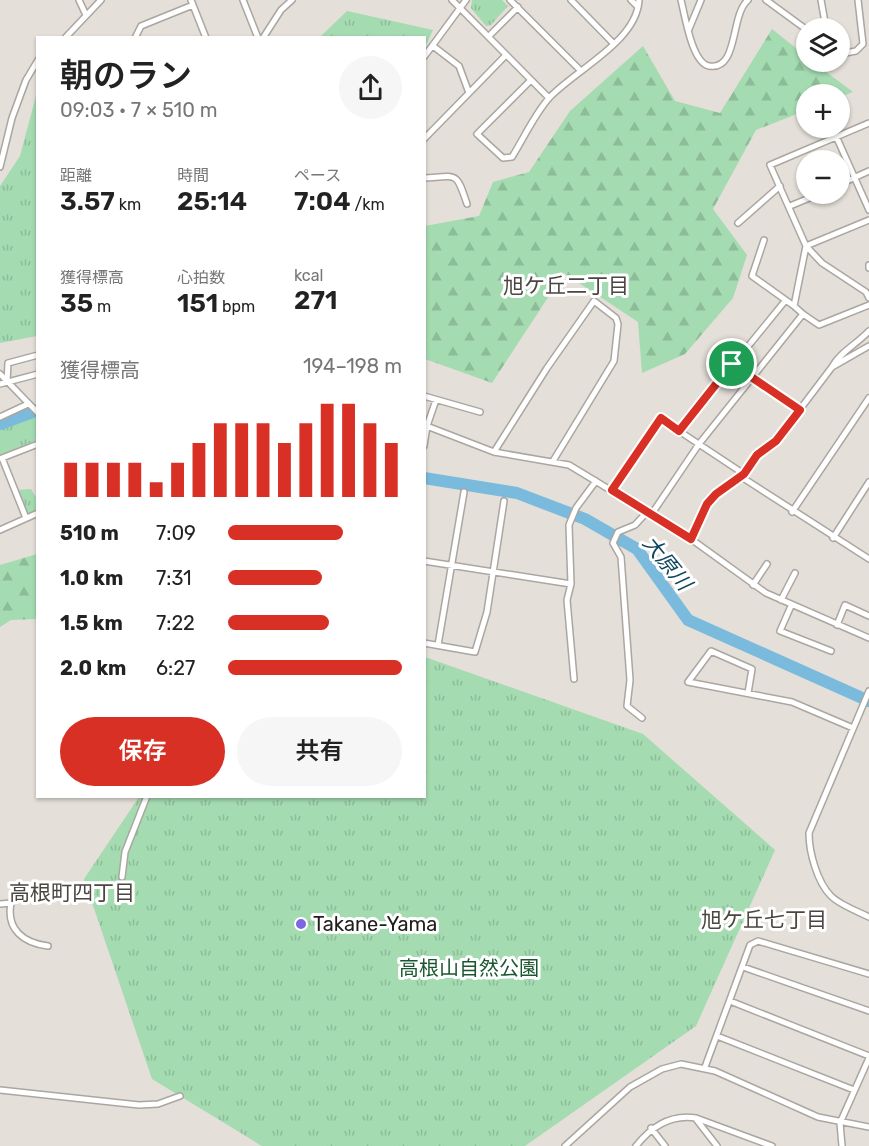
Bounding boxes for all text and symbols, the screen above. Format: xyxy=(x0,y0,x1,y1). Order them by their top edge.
map controls xyxy=(796,18,850,204)
button: layers xyxy=(796,18,850,72)
text: 朝のラン xyxy=(60,56,192,95)
button: share xyxy=(339,56,402,119)
button: + xyxy=(796,84,850,138)
text: 09:03 · 7 × 510 m xyxy=(60,98,218,122)
button: − xyxy=(796,150,850,204)
text: 距離 xyxy=(60,166,92,185)
text: 時間 xyxy=(177,166,209,185)
text: ペース xyxy=(294,166,341,185)
text: 3.57 xyxy=(60,186,115,217)
text: 25:14 xyxy=(177,186,247,217)
text: 7:04 xyxy=(294,186,351,217)
text: km xyxy=(115,195,141,214)
text: /km xyxy=(351,195,385,214)
text: kcal xyxy=(294,266,323,285)
text: 獲得標高 xyxy=(60,268,124,287)
text: 心拍数 xyxy=(177,268,225,287)
district label: 旭ケ丘二丁目 xyxy=(503,273,629,298)
text: 271 xyxy=(294,285,337,316)
text: 35 xyxy=(60,288,93,319)
text: 151 xyxy=(177,288,218,319)
text: m xyxy=(93,297,111,316)
text: bpm xyxy=(218,297,255,316)
pin xyxy=(706,338,757,389)
icon: arrive xyxy=(715,347,748,380)
text: 194–198 m xyxy=(303,354,402,378)
text: 獲得標高 xyxy=(60,358,140,382)
text: 510 m xyxy=(60,521,119,545)
text: 7:09 xyxy=(156,521,196,545)
water label: 大原川 xyxy=(638,530,698,597)
text: 1.0 km xyxy=(60,566,123,590)
text: 7:31 xyxy=(156,566,192,590)
text: 1.5 km xyxy=(60,611,123,635)
text: 7:22 xyxy=(156,611,195,635)
text: 2.0 km xyxy=(60,656,126,680)
text: 6:27 xyxy=(156,656,195,680)
button: 保存 xyxy=(60,717,225,786)
button: 共有 xyxy=(237,717,402,786)
district label: 高根町四丁目 xyxy=(9,880,135,905)
district label: 旭ケ丘七丁目 xyxy=(701,907,827,932)
place label: Takane-Yama xyxy=(313,912,437,936)
marker: Takane-Yama xyxy=(294,917,308,931)
park label: 高根山自然公園 xyxy=(399,956,539,980)

